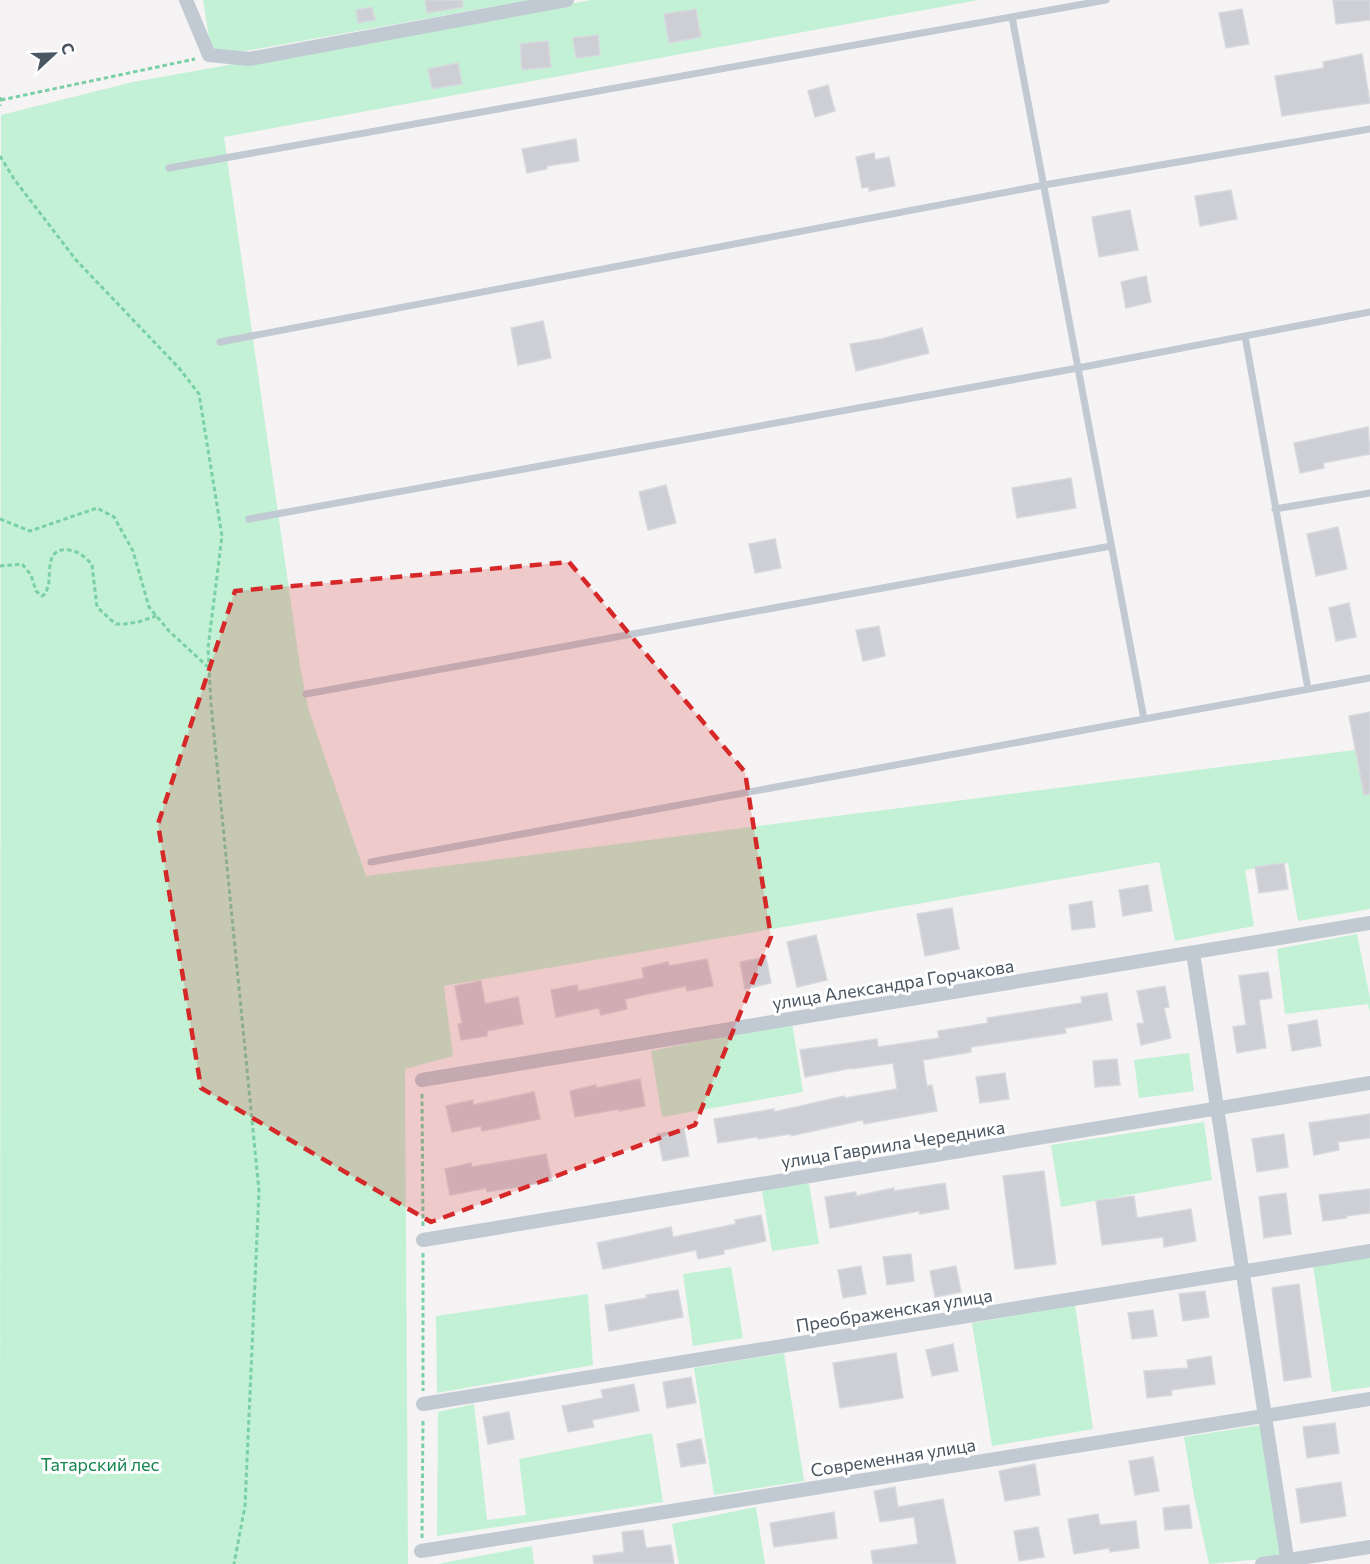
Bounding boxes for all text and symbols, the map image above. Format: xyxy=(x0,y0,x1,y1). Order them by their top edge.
north arrow xyxy=(24,24,84,84)
text: С xyxy=(58,40,79,57)
street label: улица Александра Горчакова xyxy=(771,954,1015,1014)
street label: улица Гавриила Чередника xyxy=(780,1115,1006,1173)
street label: Преображенская улица xyxy=(794,1284,994,1336)
street label: Современная улица xyxy=(809,1433,977,1481)
park label: Татарский лес xyxy=(40,1453,160,1475)

